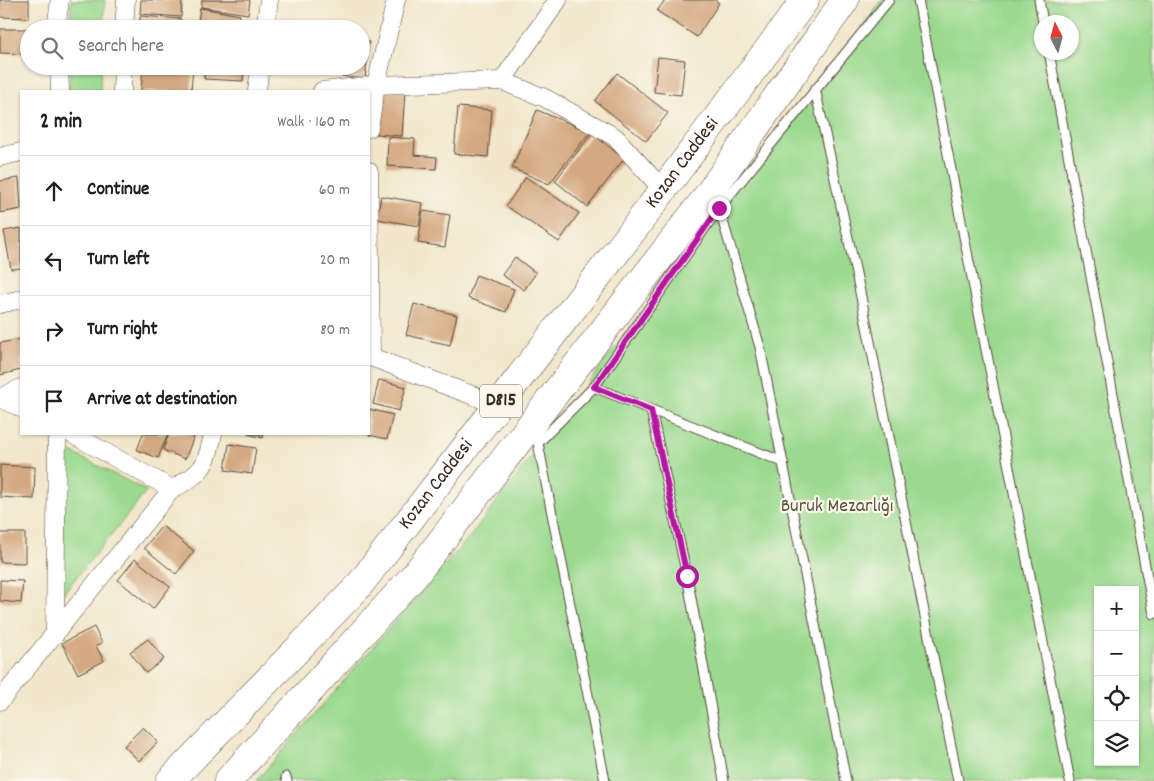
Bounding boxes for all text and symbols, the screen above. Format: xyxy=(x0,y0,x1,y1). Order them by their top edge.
north arrow xyxy=(1034,15,1079,60)
search box xyxy=(20,20,370,75)
icon: search xyxy=(38,34,66,62)
text: Search here xyxy=(78,34,164,61)
text: 2 min xyxy=(40,108,82,138)
text: Walk · 160 m xyxy=(277,111,350,134)
street label: Kozan Caddesi xyxy=(639,112,727,215)
icon: ahead xyxy=(40,177,68,205)
text: Continue xyxy=(87,177,149,204)
text: 60 m xyxy=(319,179,350,202)
route end xyxy=(708,197,731,220)
icon: left xyxy=(40,247,68,275)
text: Turn left xyxy=(87,247,150,274)
text: 20 m xyxy=(320,249,350,272)
icon: right xyxy=(40,317,68,345)
text: Turn right xyxy=(87,317,158,344)
text: 80 m xyxy=(320,319,350,342)
road number: D815 xyxy=(480,384,522,418)
icon: arrive xyxy=(40,387,68,415)
text: Arrive at destination xyxy=(87,387,237,414)
street label: Kozan Caddesi xyxy=(393,433,481,536)
park label: Buruk Mezarlığı xyxy=(781,493,893,521)
route start xyxy=(676,565,699,588)
map controls xyxy=(1094,586,1139,766)
button: + xyxy=(1094,586,1139,631)
button: − xyxy=(1094,631,1139,676)
button: locate xyxy=(1094,676,1139,721)
button: layers xyxy=(1094,721,1139,766)

